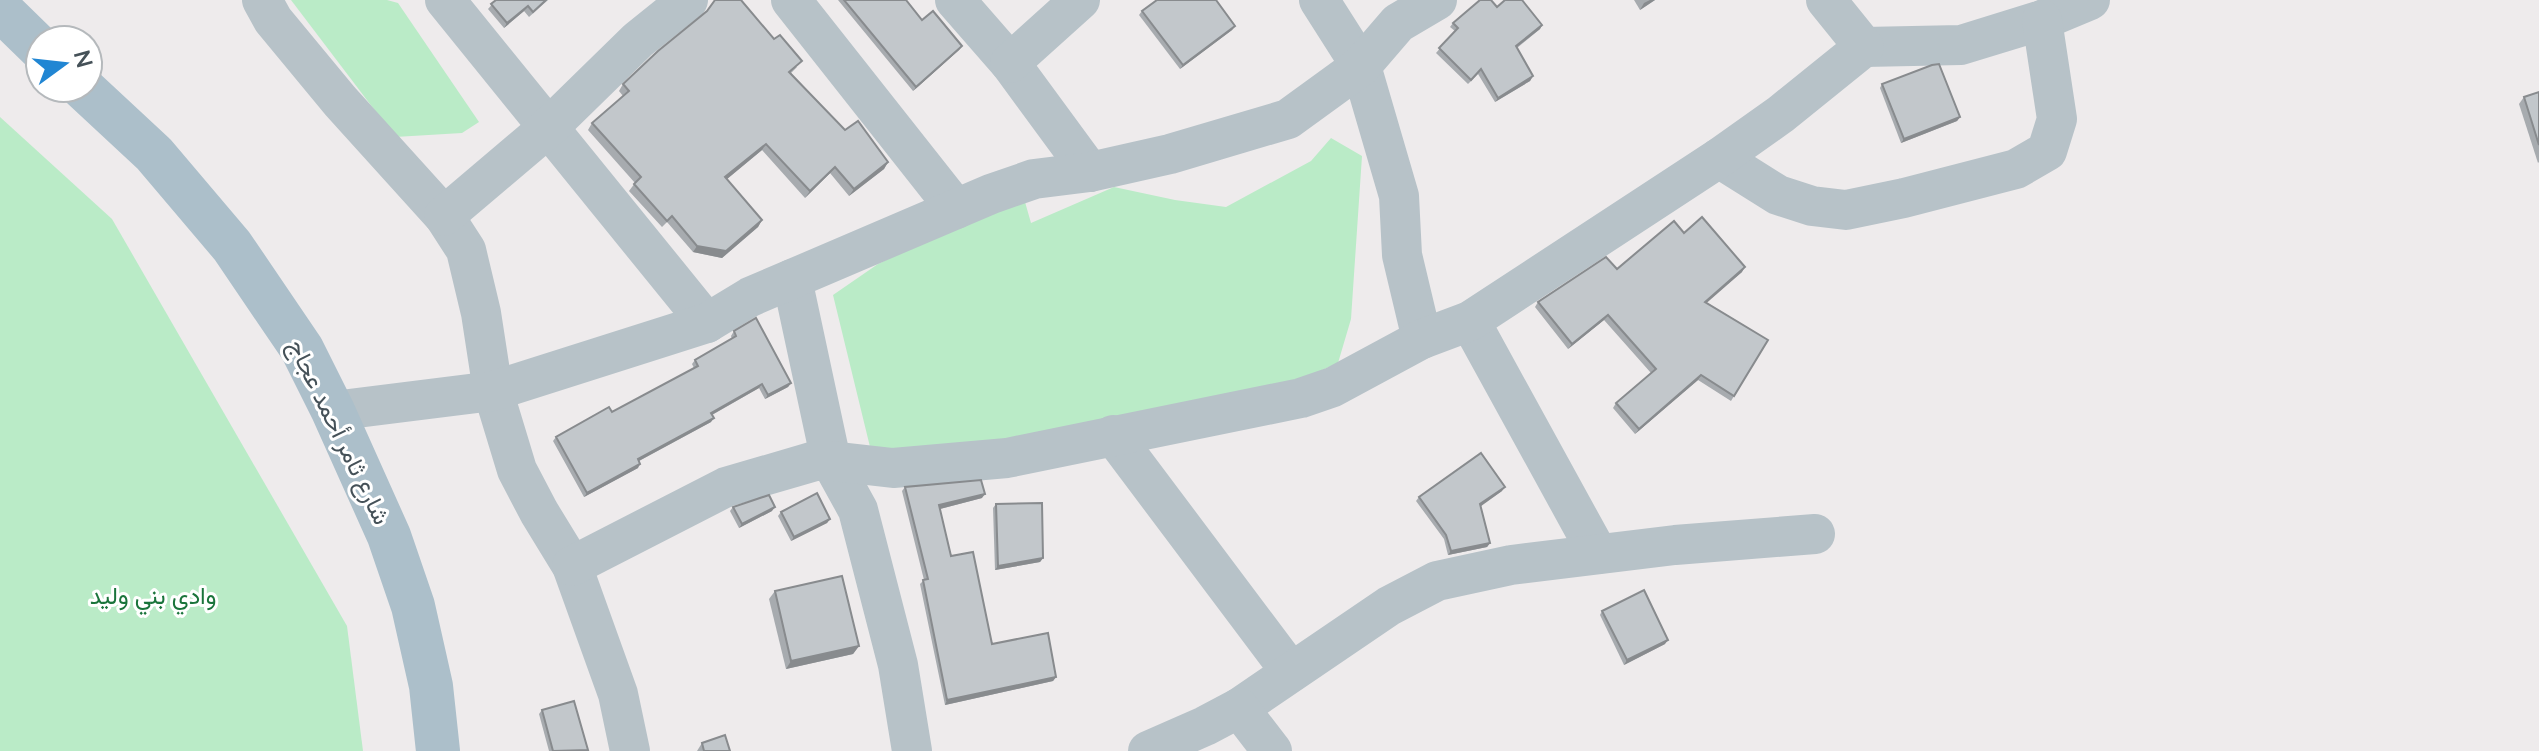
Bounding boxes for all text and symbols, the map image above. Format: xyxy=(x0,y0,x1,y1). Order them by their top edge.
north arrow xyxy=(24,24,104,104)
text: N xyxy=(69,47,99,70)
street label: شارع ثامر أحمد عجاج xyxy=(280,334,398,530)
park label: وادي بني وليد xyxy=(90,580,216,615)

